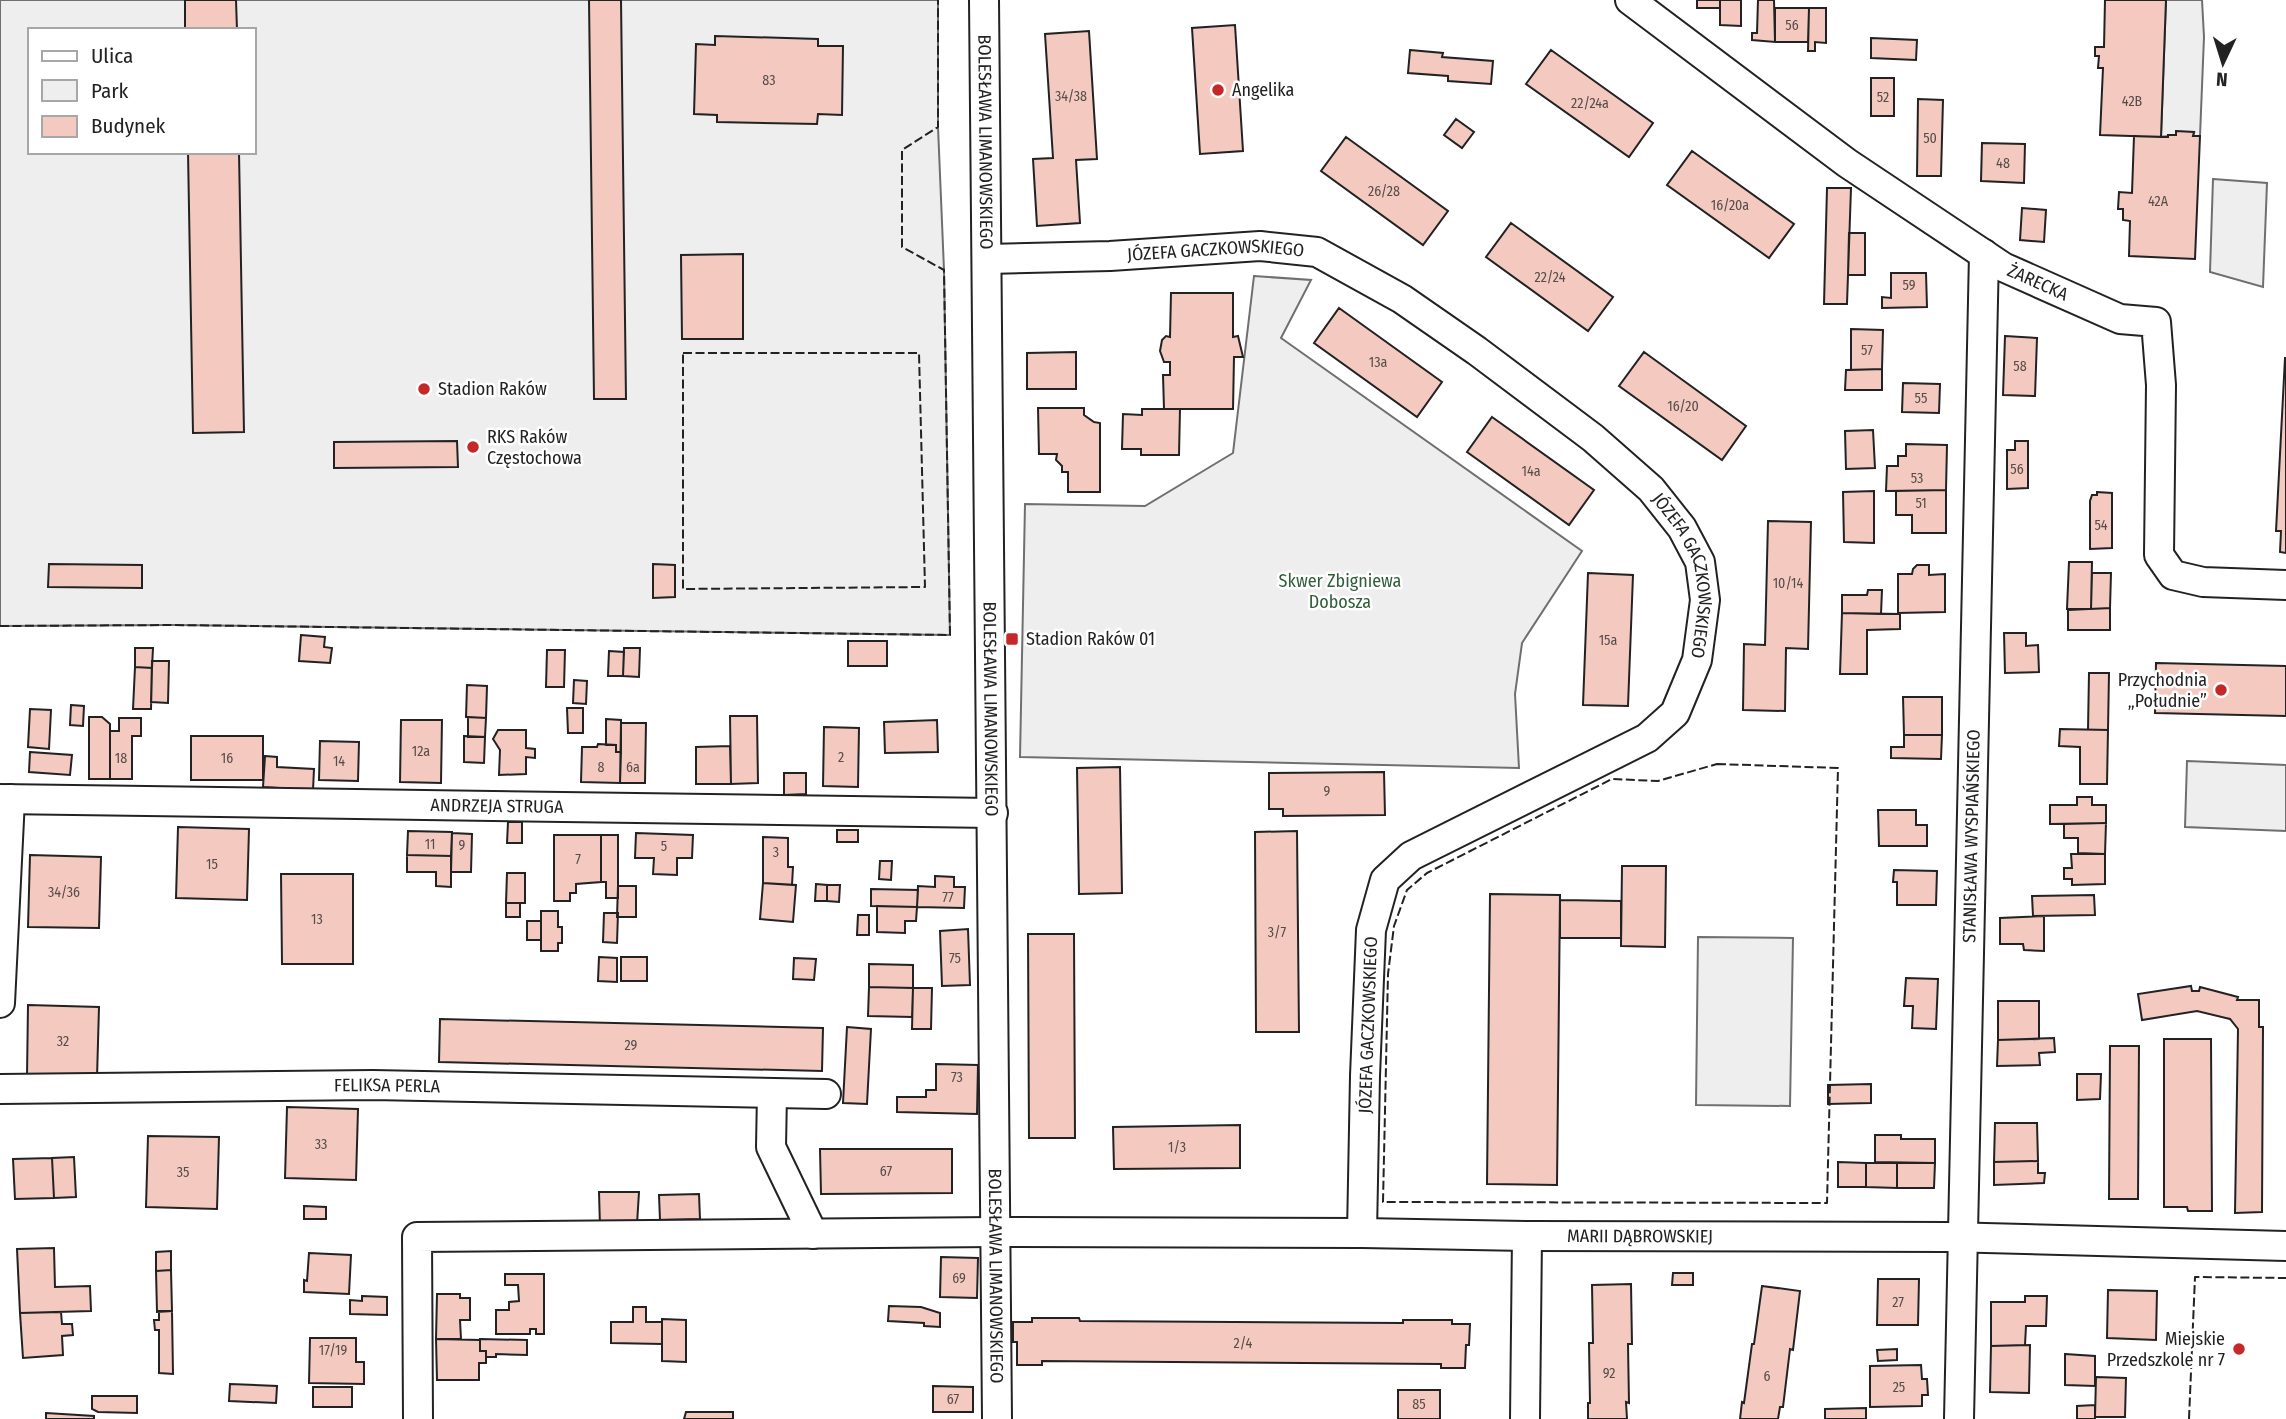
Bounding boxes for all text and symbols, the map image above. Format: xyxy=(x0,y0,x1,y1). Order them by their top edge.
house number: 56 xyxy=(1785,17,1799,34)
legend xyxy=(28,28,256,154)
north arrow xyxy=(2188,28,2258,98)
street label: BOLESŁAWA LIMANOWSKIEGO xyxy=(973,34,997,250)
text: Ulica xyxy=(91,43,133,69)
text: N xyxy=(2215,68,2228,91)
house number: 83 xyxy=(762,72,776,89)
text: Park xyxy=(91,78,129,104)
place label: Angelika xyxy=(1232,79,1294,101)
marker: Angelika xyxy=(1210,82,1226,98)
house number: 34/38 xyxy=(1055,88,1087,105)
house number: 52 xyxy=(1877,89,1889,106)
house number: 42B xyxy=(2122,93,2143,110)
house number: 22/24a xyxy=(1571,95,1609,112)
text: Budynek xyxy=(91,113,166,139)
house number: 50 xyxy=(1923,130,1937,147)
house number: 48 xyxy=(1996,155,2010,172)
house number: 26/28 xyxy=(1368,183,1400,200)
house number: 42A xyxy=(2148,193,2169,210)
house number: 16/20a xyxy=(1711,197,1749,214)
street label: JÓZEFA GACZKOWSKIEGO xyxy=(1126,235,1305,266)
street label: ŻARECKA xyxy=(2004,259,2072,306)
house number: 22/24 xyxy=(1534,269,1566,286)
house number: 59 xyxy=(1902,277,1916,294)
house number: 57 xyxy=(1861,342,1873,359)
house number: 13a xyxy=(1369,354,1387,371)
house number: 58 xyxy=(2013,358,2027,375)
place label: Stadion Raków xyxy=(438,378,547,400)
marker: Stadion Raków xyxy=(416,381,432,397)
house number: 55 xyxy=(1915,390,1927,407)
house number: 16/20 xyxy=(1667,398,1699,415)
place label: RKS Raków Częstochowa xyxy=(487,426,582,469)
marker: RKS Raków Częstochowa xyxy=(465,439,481,455)
house number: 56 xyxy=(2010,461,2024,478)
house number: 14a xyxy=(1521,463,1541,480)
house number: 53 xyxy=(1911,470,1923,487)
street label: JÓZEFA GACZKOWSKIEGO xyxy=(1647,488,1717,660)
house number: 51 xyxy=(1915,495,1927,512)
house number: 54 xyxy=(2094,517,2108,534)
park label: Skwer Zbigniewa Dobosza xyxy=(1279,570,1402,613)
house number: 10/14 xyxy=(1773,575,1804,592)
street label: BOLESŁAWA LIMANOWSKIEGO xyxy=(979,601,1002,817)
place label: Stadion Raków 01 xyxy=(1026,628,1155,650)
marker: Stadion Raków 01 xyxy=(1004,631,1020,647)
house number: 15a xyxy=(1599,632,1618,649)
place label: Przychodnia „Południe” xyxy=(2118,669,2207,712)
marker: Przychodnia „Południe” xyxy=(2213,682,2229,698)
street label: STANISŁAWA WYSPIAŃSKIEGO xyxy=(1958,729,1985,943)
house number: 12a xyxy=(412,743,430,760)
house number: 2 xyxy=(838,749,844,766)
house number: 18 xyxy=(115,750,127,767)
house number: 16 xyxy=(221,750,233,767)
house number: 14 xyxy=(333,753,345,770)
house number: 8 xyxy=(598,759,605,776)
house number: 6a xyxy=(626,759,640,776)
house number: 9 xyxy=(1324,783,1331,800)
street label: ANDRZEJA STRUGA xyxy=(430,794,564,818)
house number: 11 xyxy=(425,836,435,853)
house number: 9 xyxy=(459,837,466,854)
house number: 5 xyxy=(661,838,667,855)
house number: 3 xyxy=(773,844,779,861)
house number: 7 xyxy=(575,851,581,868)
house number: 15 xyxy=(206,856,218,873)
house number: 34/36 xyxy=(48,884,80,901)
house number: 77 xyxy=(942,889,954,906)
house number: 13 xyxy=(311,911,323,928)
house number: 3/7 xyxy=(1268,924,1286,941)
street label: JÓZEFA GACZKOWSKIEGO xyxy=(1354,936,1382,1114)
house number: 75 xyxy=(949,950,961,967)
house number: 32 xyxy=(57,1033,69,1050)
house number: 29 xyxy=(625,1037,638,1054)
house number: 73 xyxy=(951,1069,963,1086)
street label: FELIKSA PERLA xyxy=(334,1074,441,1097)
house number: 33 xyxy=(315,1136,327,1153)
house number: 1/3 xyxy=(1168,1139,1186,1156)
house number: 67 xyxy=(880,1163,892,1180)
house number: 35 xyxy=(177,1164,189,1181)
street label: BOLESŁAWA LIMANOWSKIEGO xyxy=(984,1168,1008,1384)
street label: MARII DĄBROWSKIEJ xyxy=(1567,1225,1713,1247)
house number: 69 xyxy=(952,1270,966,1287)
house number: 27 xyxy=(1892,1294,1904,1311)
place label: Miejskie Przedszkole nr 7 xyxy=(2107,1328,2225,1371)
house number: 2/4 xyxy=(1234,1335,1253,1352)
marker: Miejskie Przedszkole nr 7 xyxy=(2231,1341,2247,1357)
house number: 17/19 xyxy=(319,1342,347,1359)
house number: 92 xyxy=(1603,1365,1615,1382)
house number: 6 xyxy=(1764,1368,1771,1385)
house number: 25 xyxy=(1893,1379,1905,1396)
house number: 67 xyxy=(947,1391,959,1408)
house number: 85 xyxy=(1412,1396,1426,1413)

